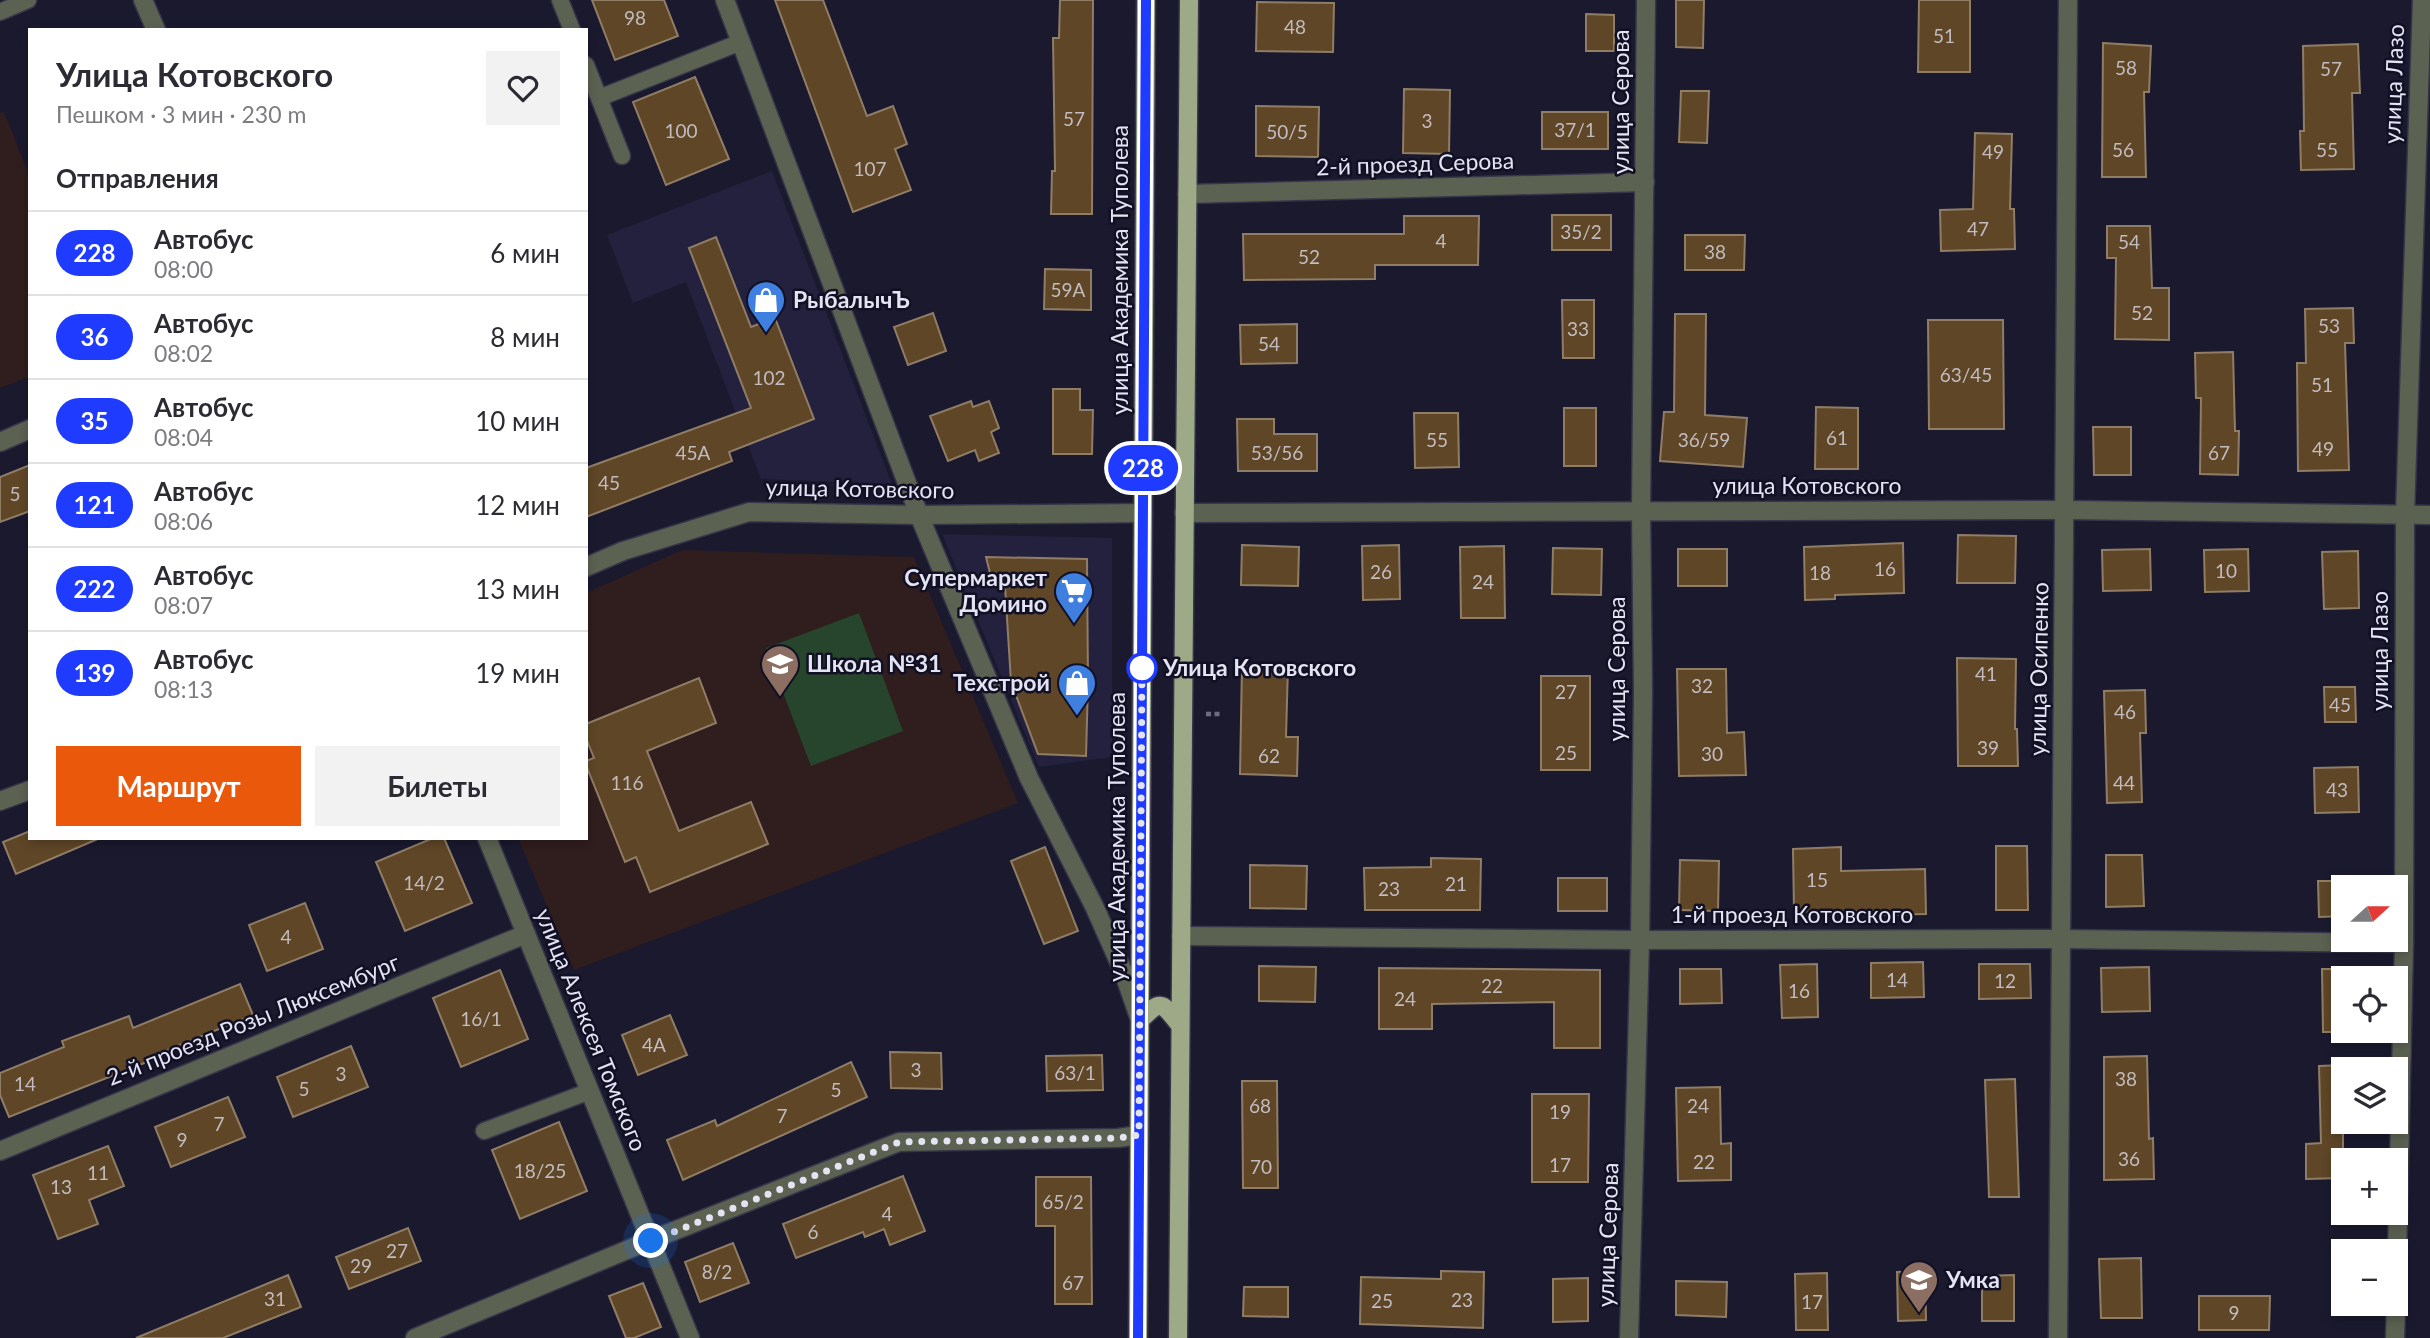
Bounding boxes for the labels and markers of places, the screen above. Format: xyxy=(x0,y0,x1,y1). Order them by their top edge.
shop icon: РыбалычЪ xyxy=(745,279,787,334)
place label: РыбалычЪ xyxy=(793,285,910,313)
place label: Супермаркет Домино xyxy=(904,563,1047,617)
supermarket icon: Супермаркет Домино xyxy=(1053,570,1095,625)
school or university icon: Школа №31 xyxy=(759,643,801,698)
place label: Школа №31 xyxy=(807,649,942,677)
marker: Улица Котовского xyxy=(1127,653,1157,683)
place label: Улица Котовского xyxy=(1162,653,1356,681)
shop icon: Техстрой xyxy=(1056,662,1098,717)
place label: Техстрой xyxy=(953,668,1050,696)
school or university icon: Умка xyxy=(1898,1259,1940,1314)
place label: Умка xyxy=(1945,1265,2000,1293)

